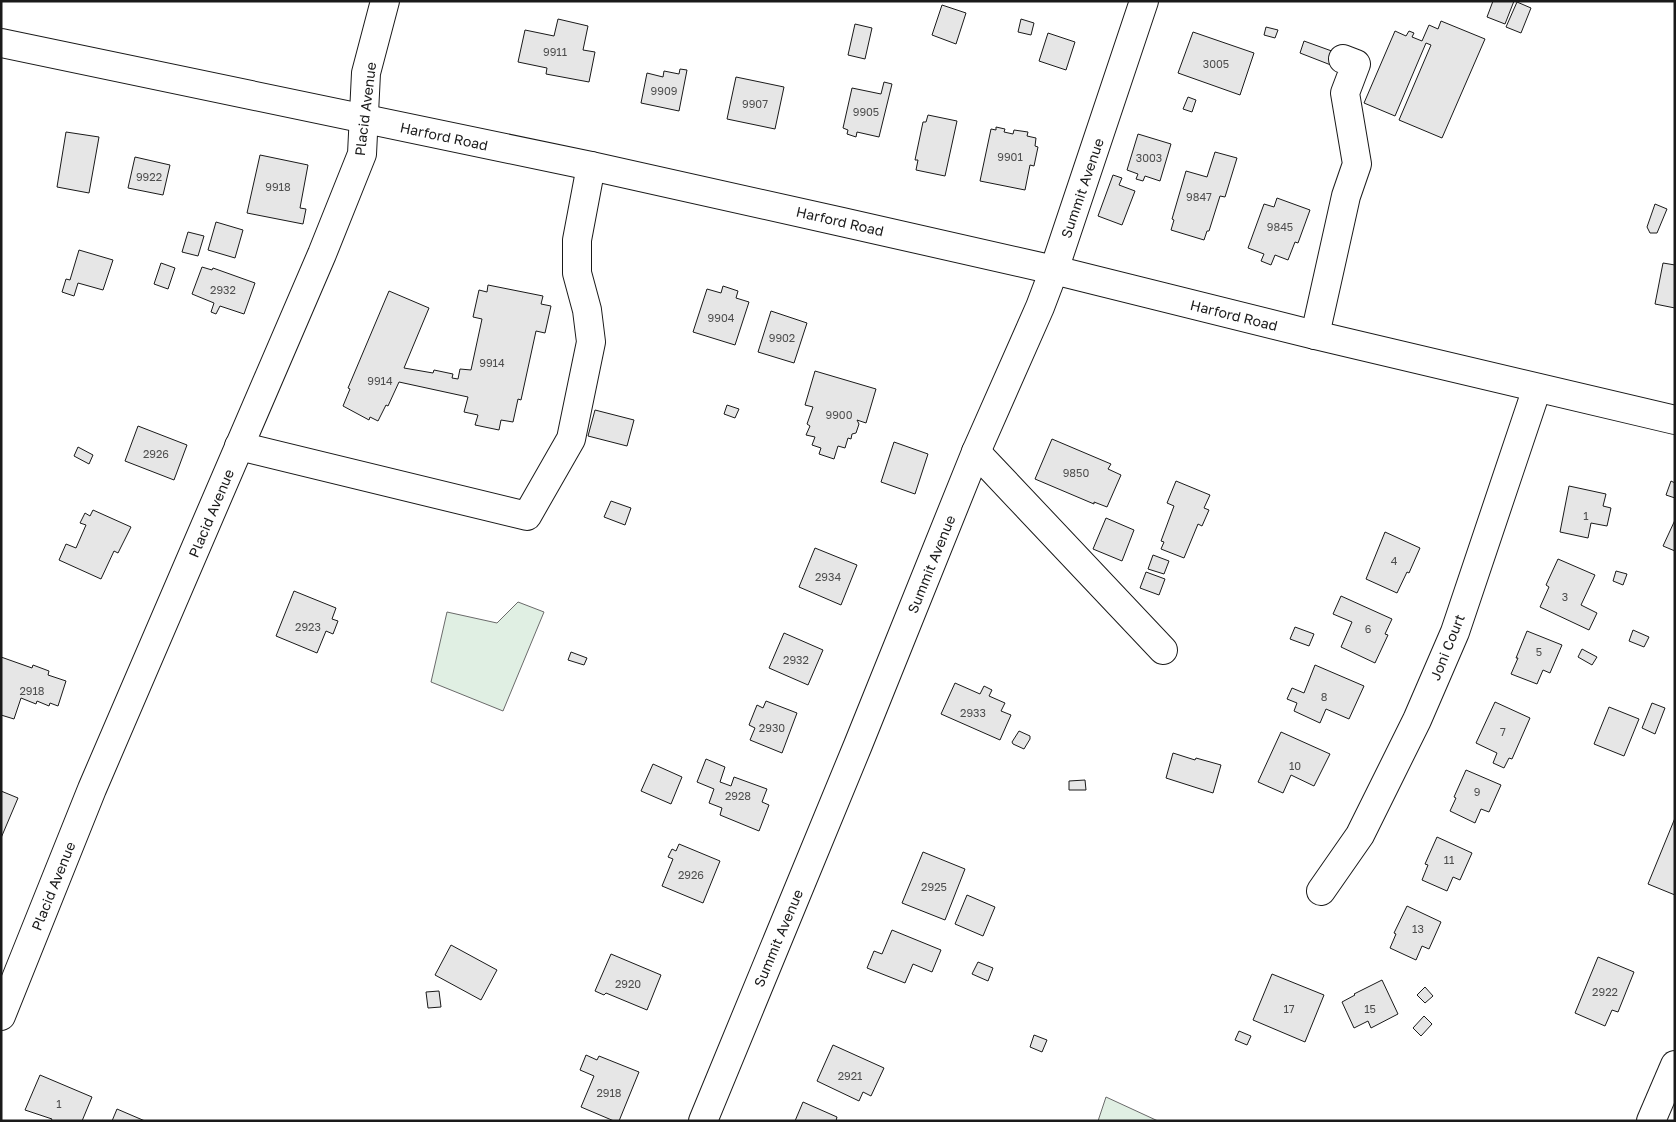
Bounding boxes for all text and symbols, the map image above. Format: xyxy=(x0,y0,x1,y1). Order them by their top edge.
house number: 9911 xyxy=(543,45,567,58)
house number: 3005 xyxy=(1203,57,1229,70)
street label: Placid Avenue xyxy=(351,61,379,157)
house number: 9909 xyxy=(651,84,677,97)
house number: 9907 xyxy=(742,97,768,110)
house number: 9905 xyxy=(853,105,879,118)
street label: Harford Road xyxy=(399,118,489,154)
street label: Summit Avenue xyxy=(1057,136,1107,240)
house number: 9901 xyxy=(997,150,1023,163)
house number: 3003 xyxy=(1136,151,1162,164)
house number: 9922 xyxy=(136,170,162,183)
house number: 9918 xyxy=(265,180,291,193)
house number: 9847 xyxy=(1186,190,1212,203)
street label: Harford Road xyxy=(795,203,885,239)
house number: 9845 xyxy=(1267,220,1293,233)
house number: 2932 xyxy=(210,283,236,296)
street label: Harford Road xyxy=(1189,296,1279,334)
house number: 9904 xyxy=(708,311,735,324)
house number: 9902 xyxy=(769,331,795,344)
house number: 9914 xyxy=(479,356,505,369)
house number: 9914 xyxy=(367,374,393,387)
house number: 9900 xyxy=(826,408,853,421)
house number: 2926 xyxy=(143,447,169,460)
street label: Placid Avenue xyxy=(185,466,237,560)
house number: 9850 xyxy=(1063,466,1089,479)
house number: 1 xyxy=(1583,509,1589,522)
street label: Summit Avenue xyxy=(904,512,958,616)
house number: 4 xyxy=(1391,554,1398,567)
house number: 2934 xyxy=(815,570,841,583)
house number: 3 xyxy=(1562,590,1568,603)
street label: Joni Court xyxy=(1426,611,1468,683)
house number: 2923 xyxy=(295,620,321,633)
house number: 6 xyxy=(1365,622,1372,635)
house number: 5 xyxy=(1536,645,1542,658)
house number: 2932 xyxy=(783,653,809,666)
house number: 2918 xyxy=(19,684,45,697)
house number: 8 xyxy=(1321,690,1328,703)
house number: 2933 xyxy=(960,706,986,719)
house number: 2930 xyxy=(759,721,785,734)
house number: 7 xyxy=(1500,725,1506,738)
house number: 10 xyxy=(1289,759,1301,772)
house number: 9 xyxy=(1474,785,1480,798)
house number: 2928 xyxy=(725,789,751,802)
street label: Placid Avenue xyxy=(27,839,79,933)
house number: 11 xyxy=(1444,853,1454,866)
house number: 2926 xyxy=(678,868,704,881)
house number: 2925 xyxy=(921,880,947,893)
street label: Summit Avenue xyxy=(750,887,806,989)
house number: 13 xyxy=(1412,922,1424,935)
house number: 2920 xyxy=(615,977,641,990)
house number: 2922 xyxy=(1592,985,1618,998)
house number: 17 xyxy=(1283,1002,1295,1015)
house number: 15 xyxy=(1364,1002,1376,1015)
house number: 2921 xyxy=(838,1069,862,1082)
house number: 2918 xyxy=(596,1086,622,1099)
house number: 1 xyxy=(56,1097,62,1110)

